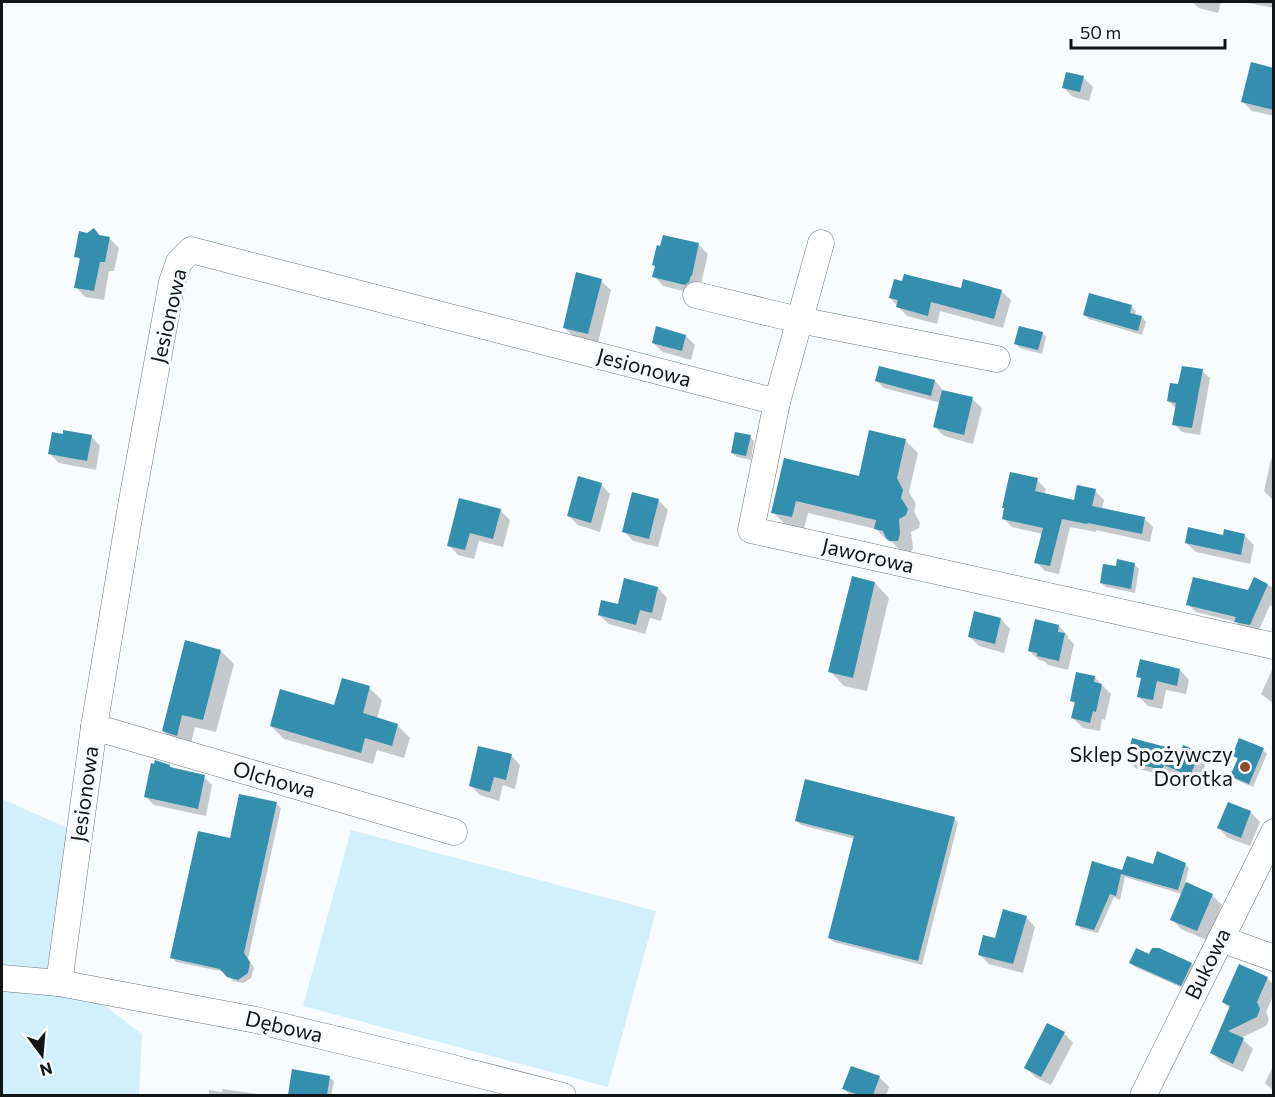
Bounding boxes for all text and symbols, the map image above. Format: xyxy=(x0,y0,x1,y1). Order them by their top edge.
scale bar xyxy=(1071,12,1226,50)
text: 50 m xyxy=(1080,21,1121,43)
street label: Jesionowa xyxy=(145,266,191,365)
street label: Jesionowa xyxy=(595,342,694,391)
street label: Jaworowa xyxy=(820,532,917,577)
place label: Sklep Spożywczy Dorotka xyxy=(1070,741,1233,790)
street label: Jesionowa xyxy=(64,744,103,843)
street label: Olchowa xyxy=(230,755,319,802)
marker: Sklep Spożywczy Dorotka xyxy=(1238,760,1252,774)
street label: Bukowa xyxy=(1179,924,1235,1003)
street label: Dębowa xyxy=(243,1005,326,1047)
north arrow xyxy=(12,1025,72,1085)
text: N xyxy=(38,1059,55,1081)

